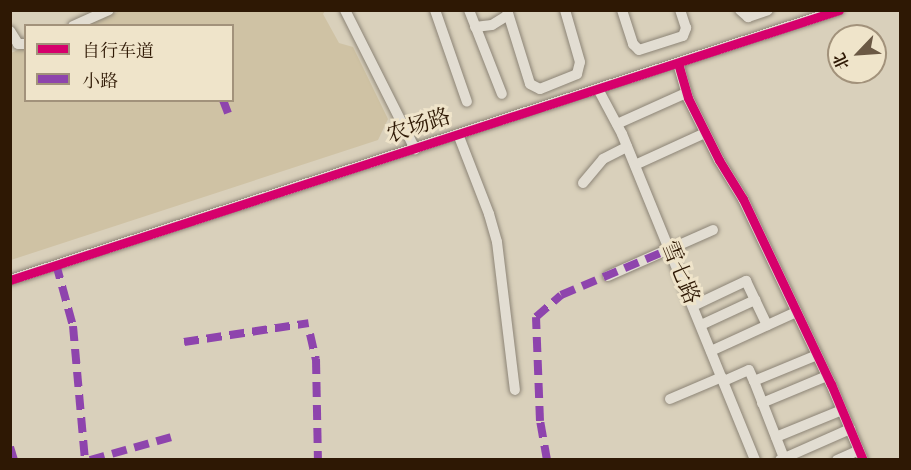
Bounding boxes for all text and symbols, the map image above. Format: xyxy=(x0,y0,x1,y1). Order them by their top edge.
legend xyxy=(24,24,234,102)
north arrow xyxy=(827,24,887,84)
text: 自行车道 xyxy=(82,43,154,61)
text: 北 xyxy=(832,50,853,71)
text: 小路 xyxy=(82,73,118,91)
street label: 农场路 xyxy=(384,104,454,150)
street label: 雪七路 xyxy=(654,237,704,309)

